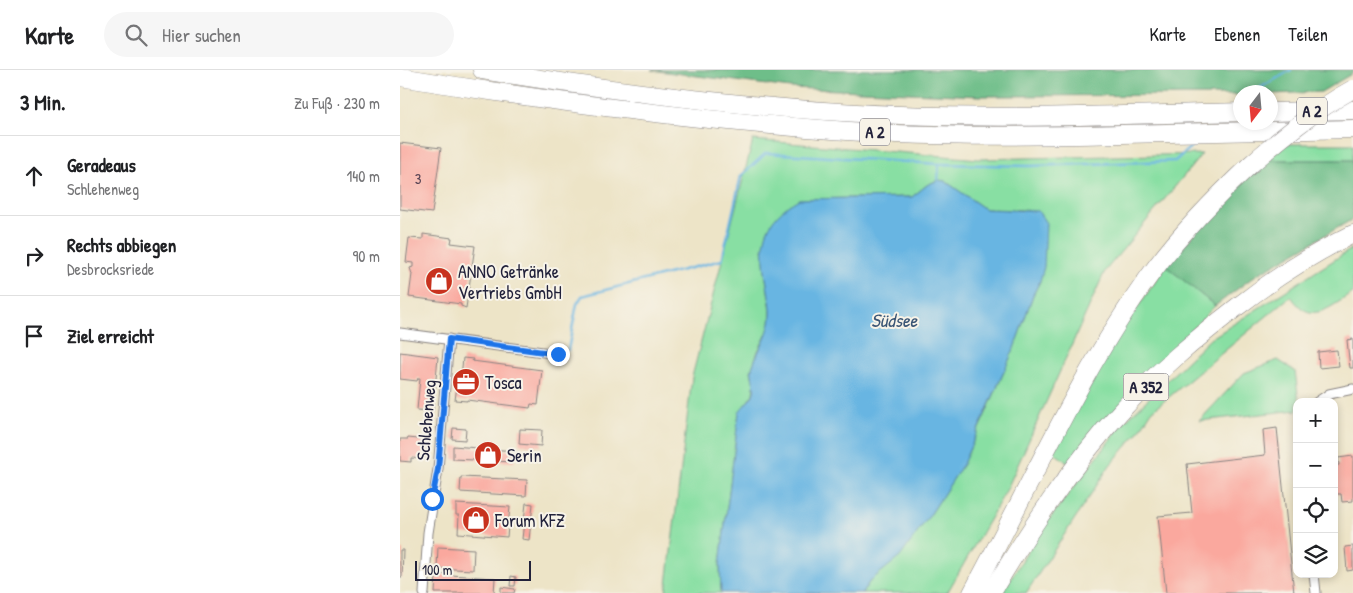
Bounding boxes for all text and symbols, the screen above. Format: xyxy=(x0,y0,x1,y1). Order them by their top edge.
search box xyxy=(104,12,454,57)
text: Karte xyxy=(25,19,74,51)
icon: search xyxy=(122,21,150,49)
text: Hier suchen xyxy=(162,22,241,48)
text: Karte xyxy=(1150,22,1186,47)
text: Ebenen xyxy=(1214,22,1260,47)
text: Teilen xyxy=(1288,22,1328,47)
north arrow xyxy=(1233,85,1278,130)
text: 3 Min. xyxy=(20,88,65,117)
text: Zu Fuß · 230 m xyxy=(294,92,380,114)
road number: A 2 xyxy=(1297,97,1327,124)
road number: A 2 xyxy=(860,118,890,146)
text: Geradeaus xyxy=(67,152,136,178)
icon: ahead xyxy=(20,162,48,190)
text: 140 m xyxy=(346,165,380,187)
house number: 3 xyxy=(415,168,422,189)
text: Schlehenweg xyxy=(67,178,139,200)
text: Rechts abbiegen xyxy=(67,232,176,258)
icon: right xyxy=(20,242,48,270)
text: 90 m xyxy=(352,245,380,267)
text: Desbrocksriede xyxy=(67,258,154,280)
place label: ANNO Getränke Vertriebs GmbH xyxy=(458,259,562,305)
shop icon: ANNO Getränke Vertriebs GmbH xyxy=(424,266,454,296)
water label: Südsee xyxy=(871,307,919,333)
icon: arrive xyxy=(20,322,48,350)
text: Ziel erreicht xyxy=(67,323,154,349)
route end xyxy=(547,343,570,366)
office icon: Tosca xyxy=(451,367,481,397)
place label: Tosca xyxy=(485,370,522,395)
road number: A 352 xyxy=(1124,374,1168,400)
street label: Schlehenweg xyxy=(410,378,442,462)
map controls xyxy=(1293,398,1338,578)
button: + xyxy=(1293,398,1338,443)
shop icon: Serin xyxy=(473,440,503,470)
place label: Serin xyxy=(507,443,542,468)
button: − xyxy=(1293,443,1338,488)
route start xyxy=(421,488,444,511)
button: locate xyxy=(1293,488,1338,533)
shop icon: Forum KFZ xyxy=(461,505,491,535)
place label: Forum KFZ xyxy=(494,508,565,533)
button: layers xyxy=(1293,533,1338,578)
scale bar xyxy=(415,558,531,581)
text: 100 m xyxy=(422,560,452,579)

